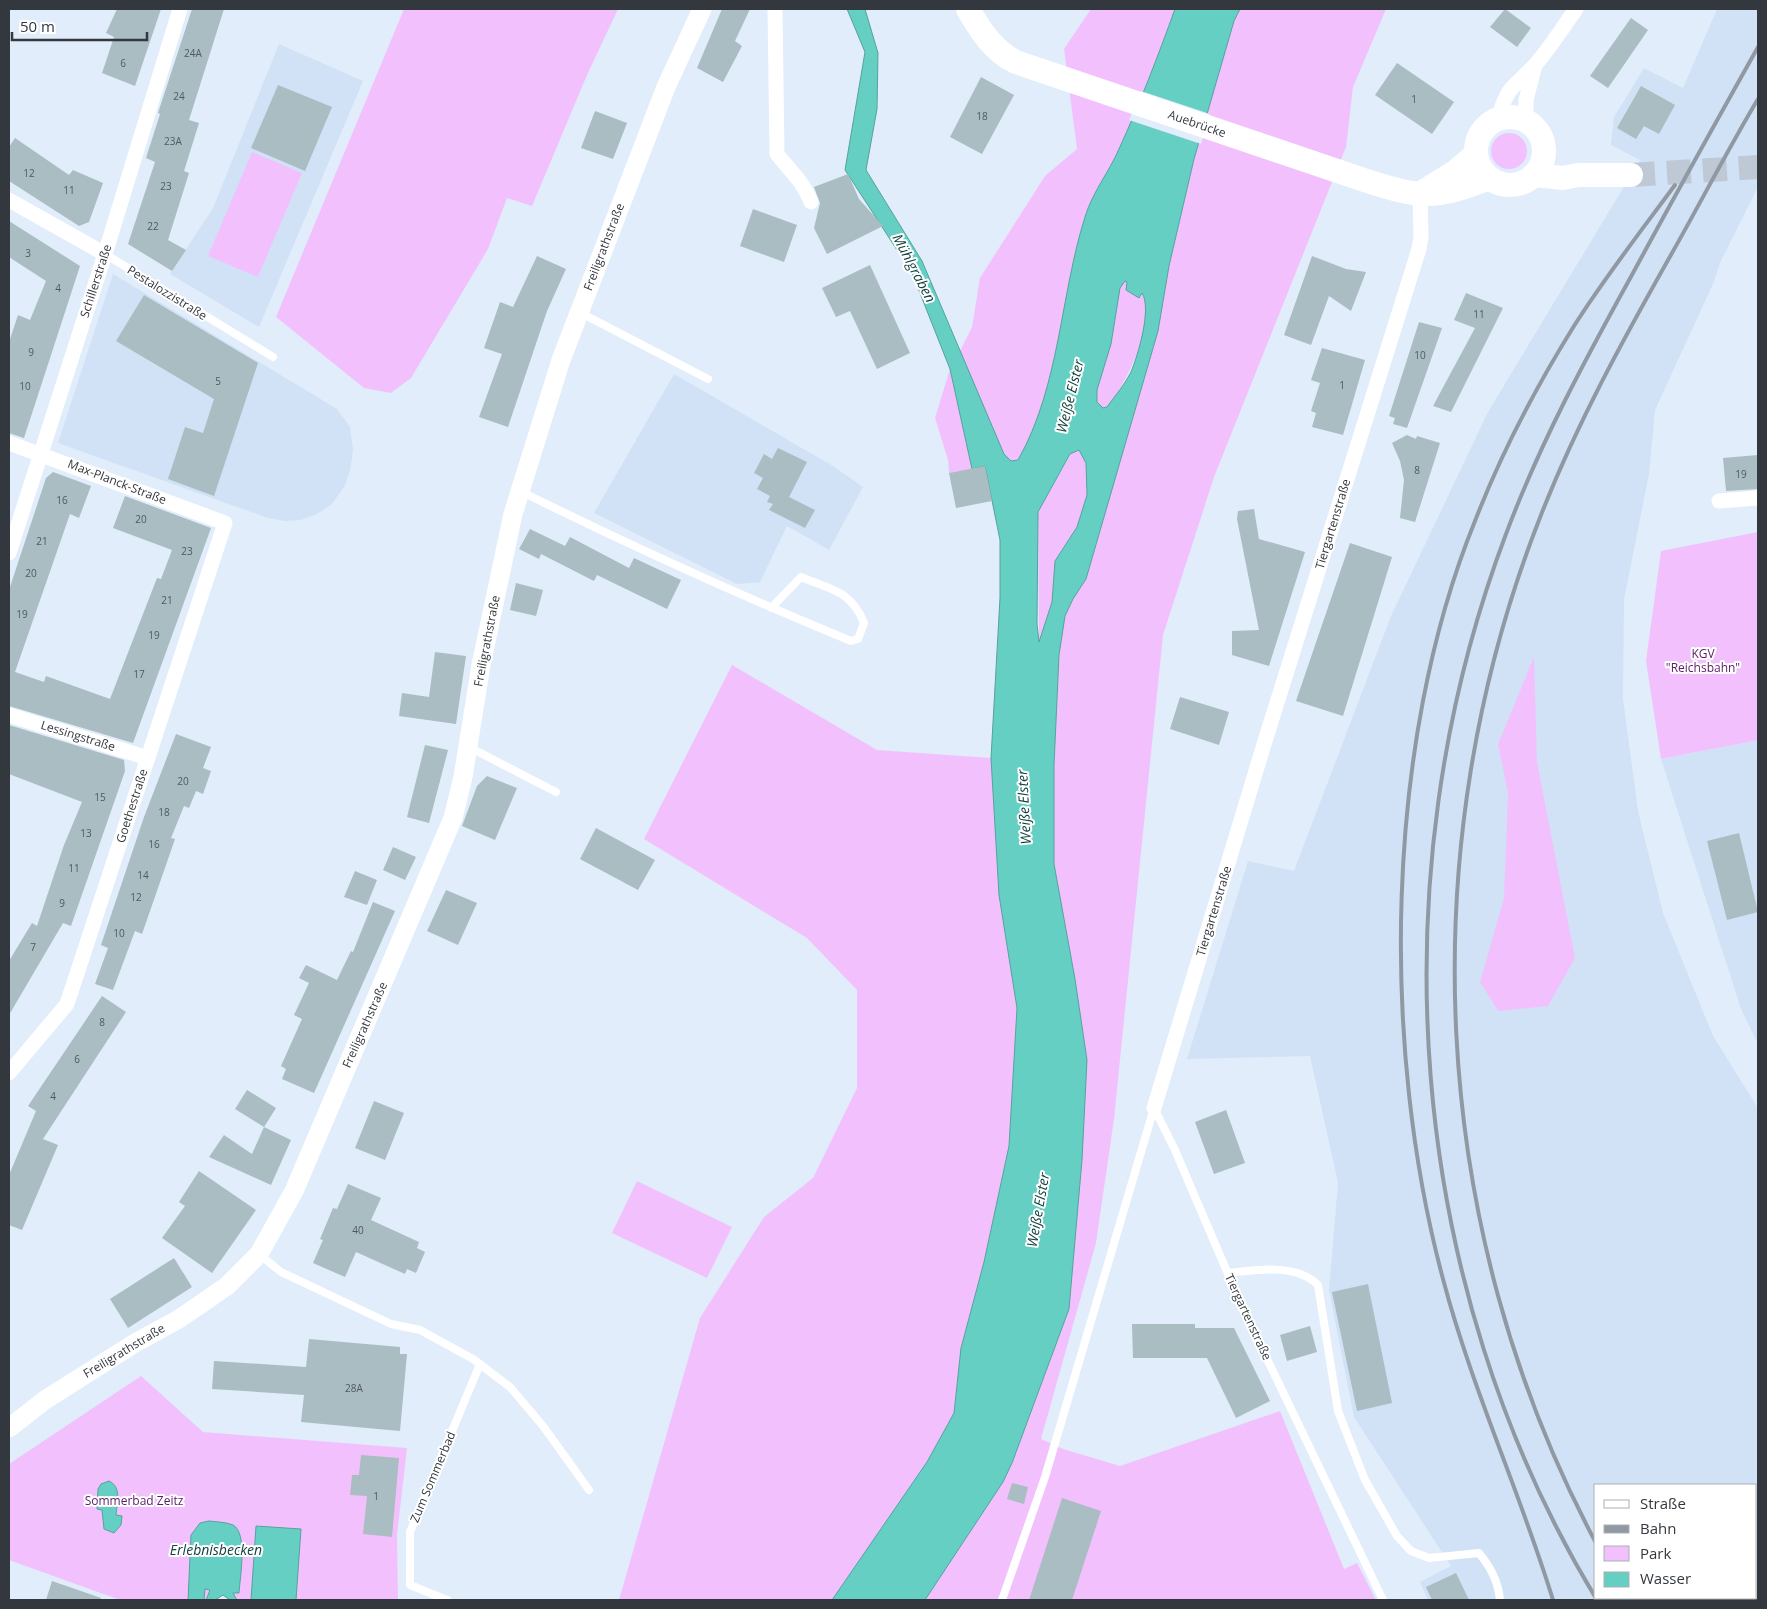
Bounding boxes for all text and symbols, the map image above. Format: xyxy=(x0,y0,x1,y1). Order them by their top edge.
scale bar xyxy=(12,10,148,42)
text: 50 m xyxy=(20,16,55,36)
house number: 24A xyxy=(184,46,203,60)
house number: 6 xyxy=(120,56,126,70)
house number: 24 xyxy=(173,89,185,103)
house number: 1 xyxy=(1411,92,1417,106)
street label: Auebrücke xyxy=(1166,106,1229,141)
house number: 18 xyxy=(976,109,988,123)
house number: 23A xyxy=(164,134,183,148)
house number: 12 xyxy=(23,166,35,180)
house number: 23 xyxy=(160,179,172,193)
house number: 11 xyxy=(63,183,75,197)
street label: Freiligrathstraße xyxy=(579,200,628,293)
house number: 22 xyxy=(147,219,159,233)
water label: Mühlgraben xyxy=(888,230,940,305)
street label: Schillerstraße xyxy=(76,242,115,320)
house number: 3 xyxy=(25,246,31,260)
street label: Pestalozzistraße xyxy=(124,261,211,324)
house number: 4 xyxy=(55,281,61,295)
house number: 11 xyxy=(1473,307,1485,321)
house number: 9 xyxy=(28,345,34,359)
house number: 10 xyxy=(1414,348,1426,362)
water label: Weiße Elster xyxy=(1051,357,1088,435)
house number: 5 xyxy=(215,374,221,388)
house number: 1 xyxy=(1339,378,1345,392)
house number: 10 xyxy=(19,379,31,393)
street label: Max-Planck-Straße xyxy=(65,455,169,508)
house number: 8 xyxy=(1414,463,1420,477)
house number: 19 xyxy=(1735,467,1747,481)
street label: Tiergartenstraße xyxy=(1311,476,1354,571)
house number: 16 xyxy=(56,493,68,507)
house number: 20 xyxy=(135,512,147,526)
house number: 21 xyxy=(36,534,48,548)
house number: 23 xyxy=(181,544,193,558)
house number: 20 xyxy=(25,566,37,580)
house number: 21 xyxy=(161,593,173,607)
street label: Freiligrathstraße xyxy=(469,594,504,688)
house number: 19 xyxy=(16,607,28,621)
house number: 19 xyxy=(148,628,160,642)
park label: KGV "Reichsbahn" xyxy=(1666,645,1740,676)
house number: 17 xyxy=(133,667,145,681)
street label: Lessingstraße xyxy=(39,716,118,755)
street label: Goethestraße xyxy=(112,766,152,845)
water label: Weiße Elster xyxy=(1012,769,1035,845)
house number: 20 xyxy=(177,774,189,788)
house number: 15 xyxy=(94,790,106,804)
house number: 18 xyxy=(158,805,170,819)
house number: 13 xyxy=(80,826,92,840)
house number: 16 xyxy=(148,837,160,851)
house number: 11 xyxy=(68,861,80,875)
street label: Tiergartenstraße xyxy=(1192,863,1235,958)
house number: 14 xyxy=(137,868,149,882)
house number: 12 xyxy=(130,890,142,904)
house number: 9 xyxy=(59,896,65,910)
house number: 10 xyxy=(113,926,125,940)
house number: 7 xyxy=(30,940,36,954)
street label: Freiligrathstraße xyxy=(338,979,391,1070)
house number: 8 xyxy=(99,1015,105,1029)
house number: 6 xyxy=(74,1052,80,1066)
house number: 4 xyxy=(50,1089,56,1103)
water label: Weiße Elster xyxy=(1022,1171,1053,1249)
house number: 40 xyxy=(352,1223,364,1237)
street label: Tiergartenstraße xyxy=(1221,1271,1276,1363)
street label: Freiligrathstraße xyxy=(80,1319,168,1382)
house number: 28A xyxy=(345,1381,364,1395)
street label: Zum Sommerbad xyxy=(406,1429,459,1525)
legend xyxy=(1594,1484,1757,1599)
house number: 1 xyxy=(373,1489,379,1503)
park label: Sommerbad Zeitz xyxy=(85,1492,184,1509)
text: Straße xyxy=(1640,1493,1686,1513)
text: Bahn xyxy=(1640,1518,1676,1538)
water label: Erlebnisbecken xyxy=(170,1540,262,1559)
text: Park xyxy=(1640,1543,1671,1563)
text: Wasser xyxy=(1640,1568,1691,1588)

